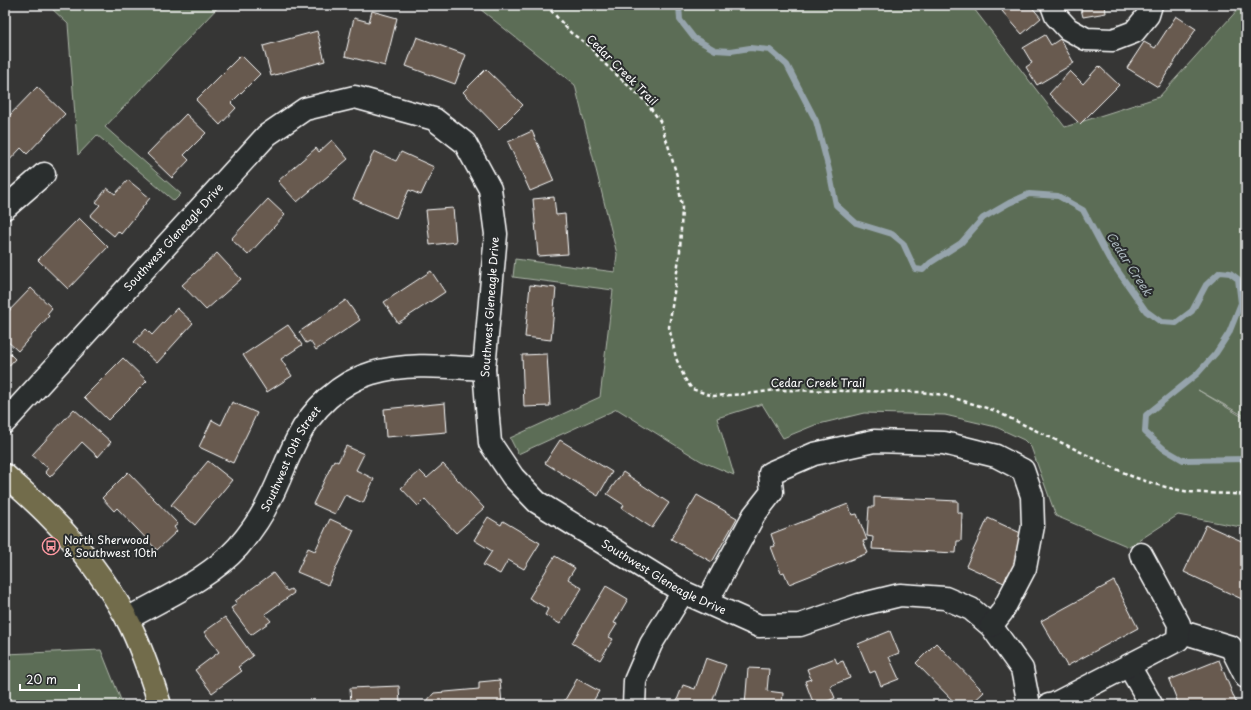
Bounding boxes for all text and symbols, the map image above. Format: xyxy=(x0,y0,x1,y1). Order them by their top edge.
street label: Cedar Creek Trail xyxy=(583,30,662,109)
street label: Southwest Gleneagle Drive xyxy=(119,179,227,295)
water label: Cedar Creek xyxy=(1102,228,1158,300)
street label: Southwest Gleneagle Drive xyxy=(476,236,503,378)
street label: Cedar Creek Trail xyxy=(771,374,865,391)
street label: Southwest 10th Street xyxy=(256,401,325,515)
place label: North Sherwood & Southwest 10th xyxy=(64,531,157,561)
street label: Southwest Gleneagle Drive xyxy=(598,535,729,618)
bus stop icon: North Sherwood & Southwest 10th xyxy=(41,536,61,556)
scale bar xyxy=(20,666,79,692)
text: 20 m xyxy=(26,670,57,688)

